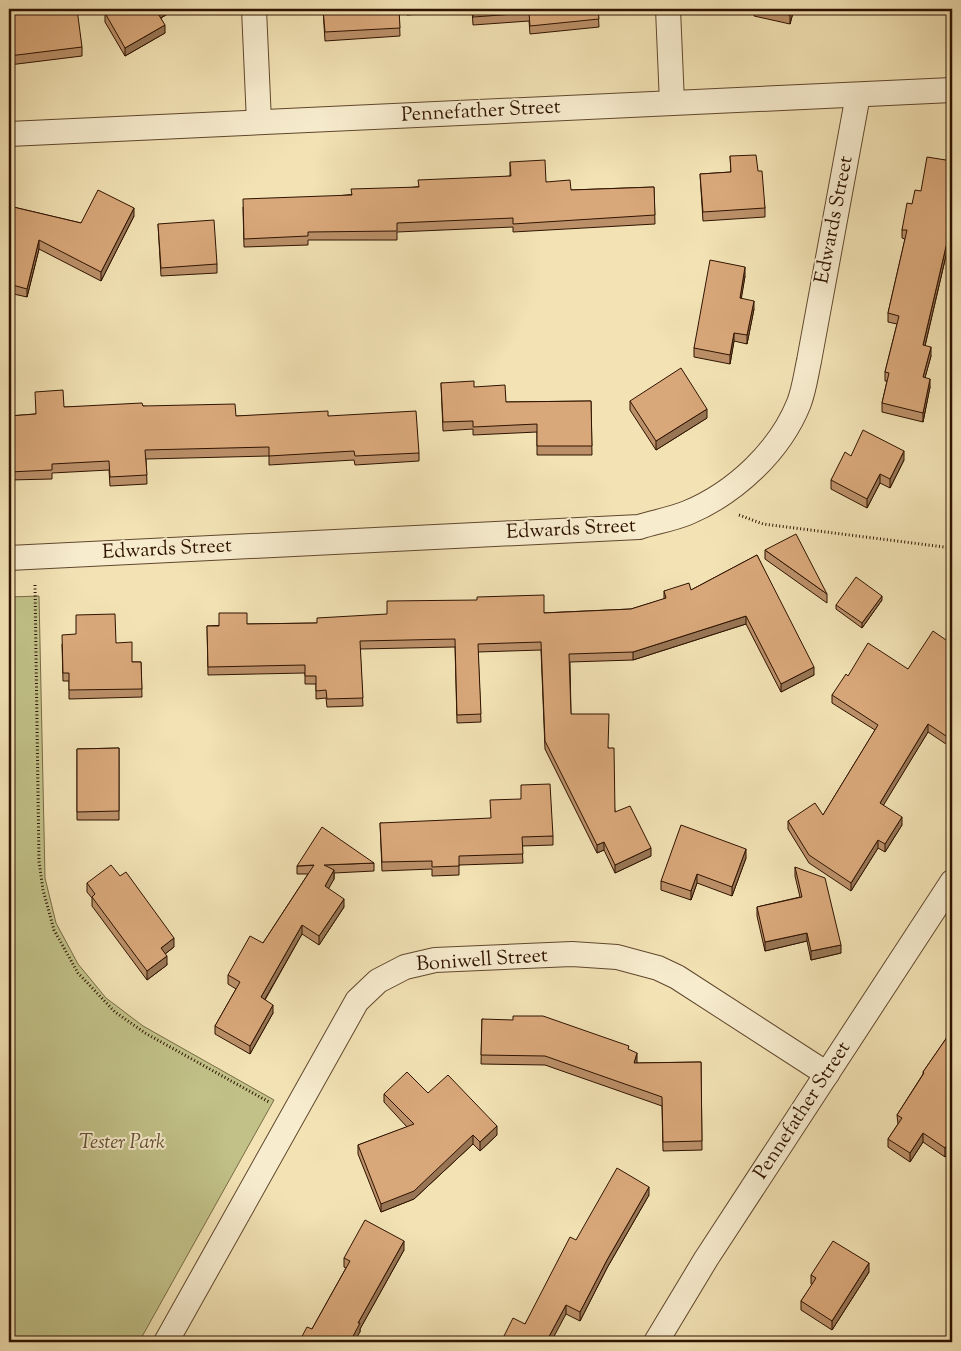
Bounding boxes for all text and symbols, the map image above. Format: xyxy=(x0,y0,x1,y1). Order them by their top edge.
street label: Pennefather Street xyxy=(401,93,562,131)
street label: Edwards Street xyxy=(808,153,862,286)
street label: Edwards Street xyxy=(506,512,637,548)
street label: Edwards Street xyxy=(102,532,233,568)
street label: Boniwell Street xyxy=(415,942,549,980)
street label: Pennefather Street xyxy=(747,1036,859,1186)
park label: Tester Park xyxy=(79,1129,165,1158)

